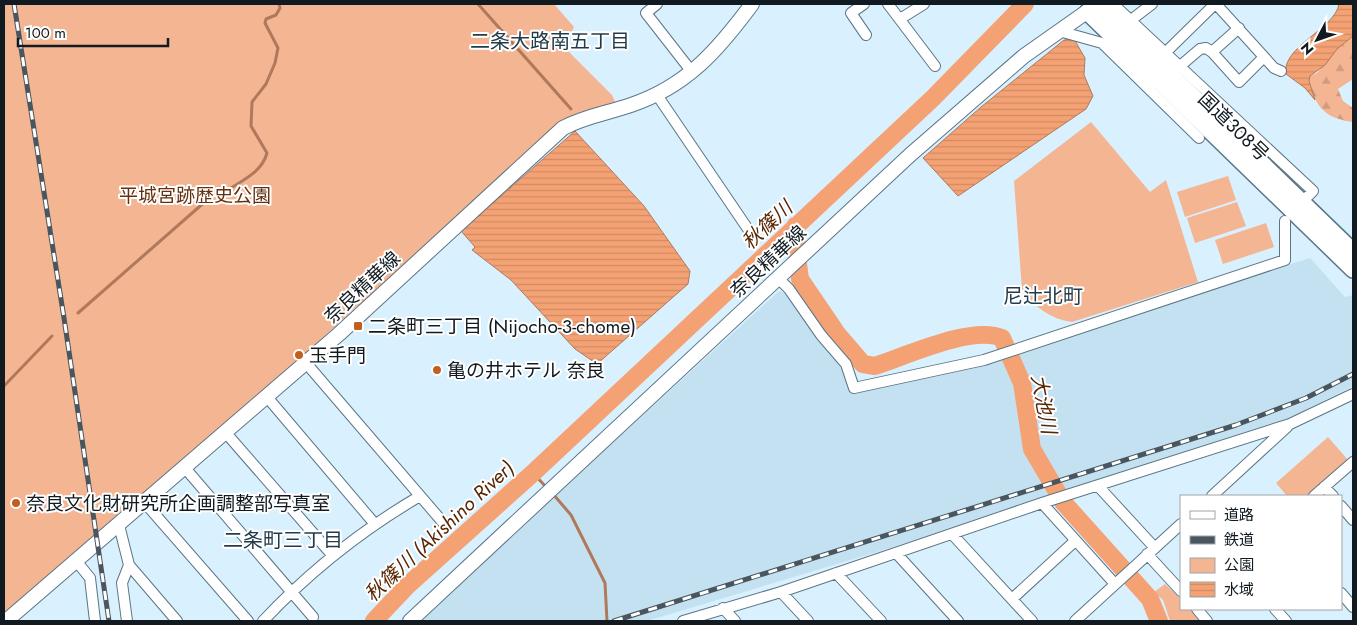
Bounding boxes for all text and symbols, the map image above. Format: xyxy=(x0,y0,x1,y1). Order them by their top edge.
scale bar xyxy=(18,15,168,47)
north arrow xyxy=(1292,15,1342,65)
text: 100 m xyxy=(25,22,66,44)
district label: 二条大路南五丁目 xyxy=(470,27,630,56)
text: N xyxy=(1296,38,1318,59)
street label: 国道308号 xyxy=(1192,86,1275,167)
park label: 平城宮跡歴史公園 xyxy=(119,182,271,209)
water label: 秋篠川 xyxy=(736,193,801,256)
street label: 奈良精華線 xyxy=(724,219,812,304)
street label: 奈良精華線 xyxy=(318,245,406,330)
district label: 尼辻北町 xyxy=(1003,282,1083,311)
place label: 二条町三丁目 (Nijocho-3-chome) xyxy=(368,313,636,340)
marker: 二条町三丁目 (Nijocho-3-chome) xyxy=(352,320,364,332)
place label: 玉手門 xyxy=(309,342,366,369)
marker: 玉手門 xyxy=(293,349,305,361)
place label: 亀の井ホテル 奈良 xyxy=(447,357,605,384)
marker: 亀の井ホテル 奈良 xyxy=(431,364,443,376)
water label: 大池川 xyxy=(1024,372,1064,438)
water label: 秋篠川 (Akishino River) xyxy=(358,454,521,608)
place label: 奈良文化財研究所企画調整部写真室 xyxy=(26,490,330,517)
legend xyxy=(1180,495,1342,610)
marker: 奈良文化財研究所企画調整部写真室 xyxy=(10,497,22,509)
text: 道路 xyxy=(1224,504,1254,526)
district label: 二条町三丁目 xyxy=(223,526,343,555)
text: 鉄道 xyxy=(1224,529,1254,551)
text: 公園 xyxy=(1224,554,1254,576)
text: 水域 xyxy=(1224,579,1254,601)

